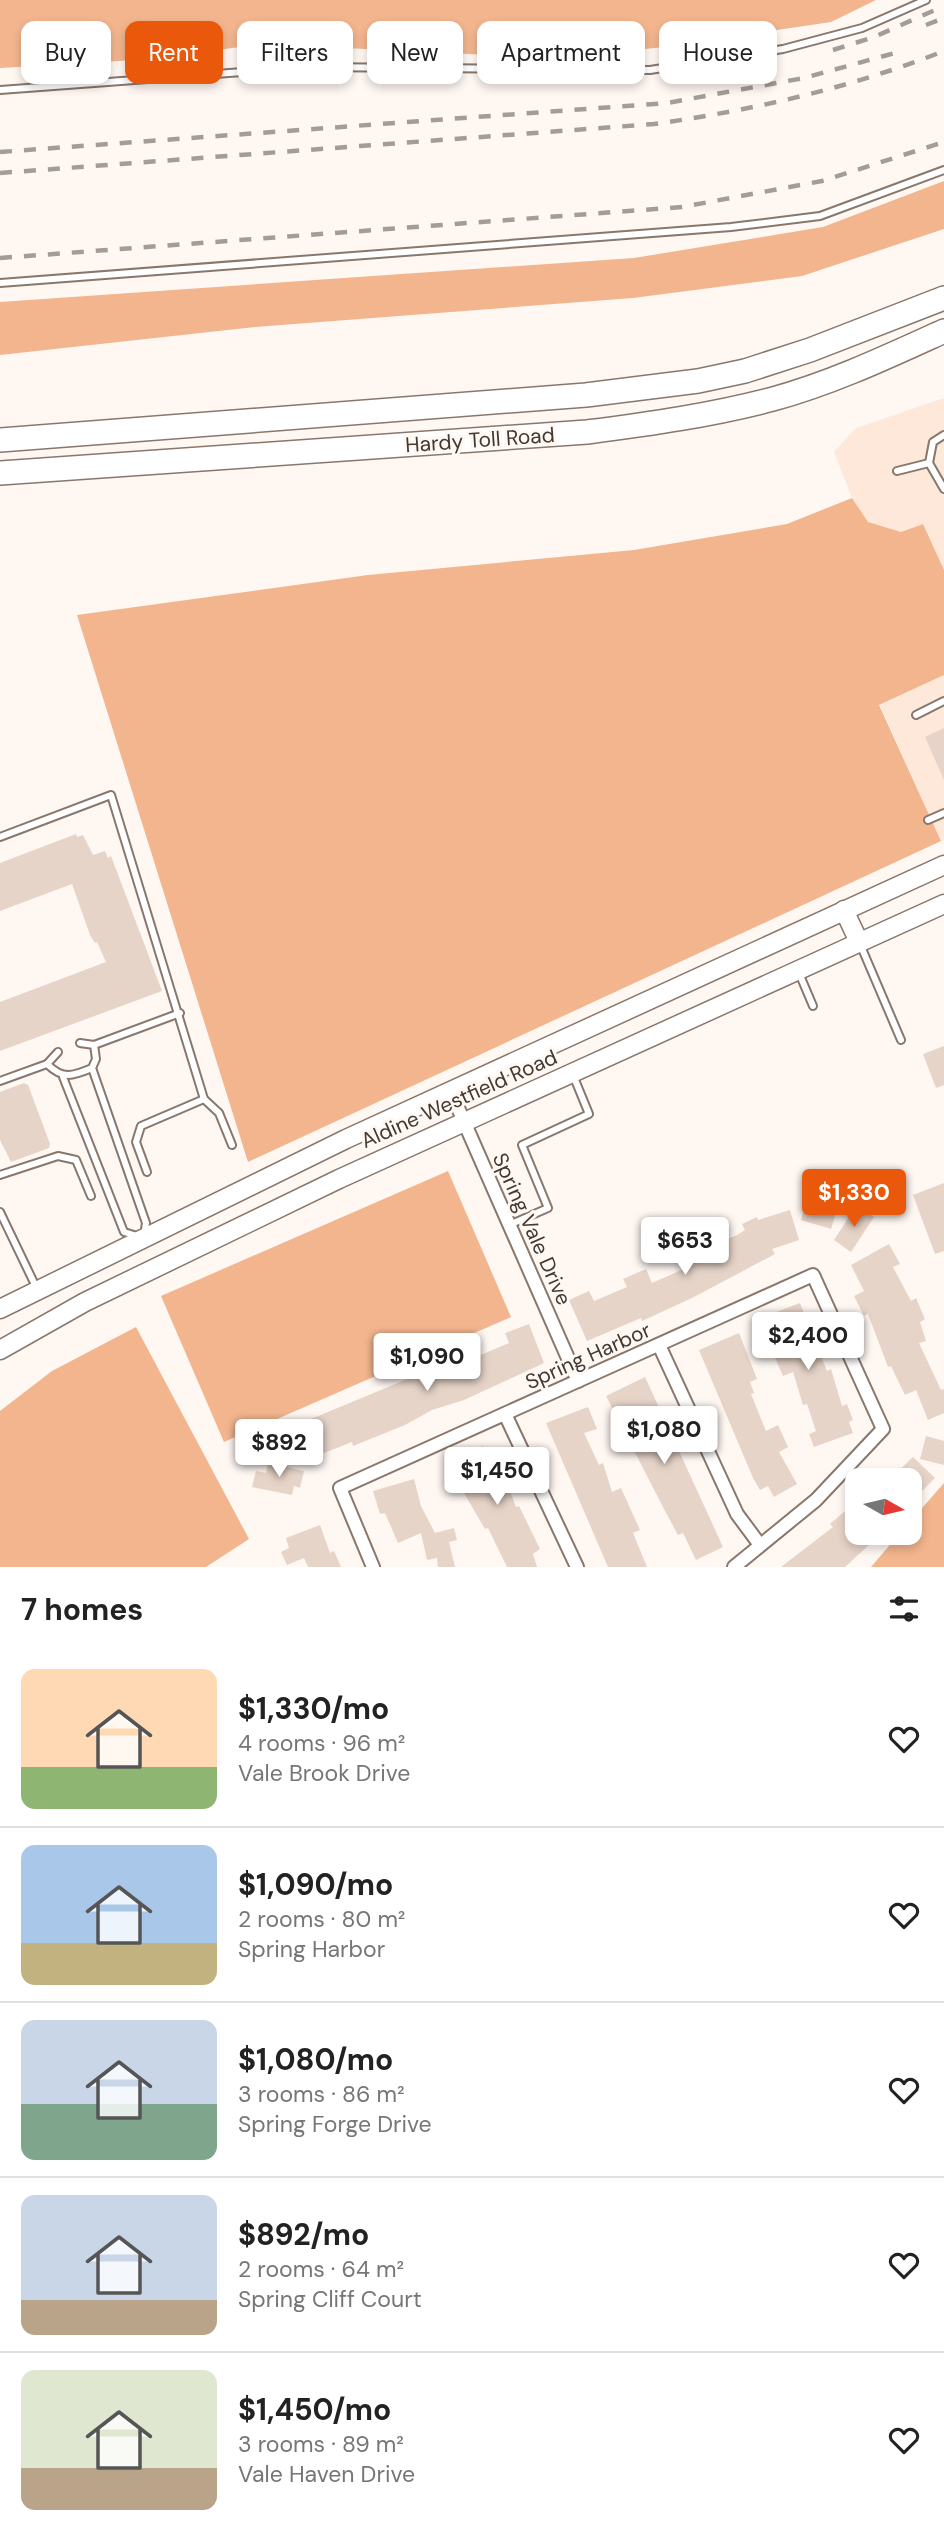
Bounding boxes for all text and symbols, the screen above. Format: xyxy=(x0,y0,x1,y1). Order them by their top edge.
chip: Buy xyxy=(21,21,111,84)
chip: Rent xyxy=(125,21,223,84)
chip: Filters xyxy=(237,21,353,84)
chip: New xyxy=(367,21,463,84)
chip: Apartment xyxy=(477,21,645,84)
chip: House xyxy=(659,21,777,84)
street label: Hardy Toll Road xyxy=(404,421,556,459)
street label: Aldine Westfield Road xyxy=(356,1043,562,1155)
street label: Spring Vale Drive xyxy=(486,1149,578,1310)
pin: $1,330 xyxy=(797,1170,911,1229)
text: $1,330 xyxy=(818,1177,890,1207)
pin: $653 xyxy=(644,1218,726,1277)
text: $653 xyxy=(657,1225,713,1255)
pin: $2,400 xyxy=(751,1312,865,1372)
street label: Spring Harbor xyxy=(521,1316,655,1396)
text: $2,400 xyxy=(768,1320,848,1350)
pin: $1,090 xyxy=(370,1334,484,1393)
text: $1,090 xyxy=(390,1341,464,1371)
pin: $1,080 xyxy=(607,1406,721,1466)
text: $1,080 xyxy=(627,1414,701,1444)
pin: $892 xyxy=(238,1420,320,1479)
text: $892 xyxy=(251,1427,307,1457)
pin: $1,450 xyxy=(440,1448,554,1507)
text: $1,450 xyxy=(460,1455,534,1485)
north arrow xyxy=(845,1468,922,1545)
map controls xyxy=(845,1468,922,1545)
text: 7 homes xyxy=(21,1590,143,1629)
icon: filters xyxy=(885,1590,923,1628)
text: $1,330/mo xyxy=(238,1689,389,1728)
icon: home xyxy=(77,1697,161,1781)
icon: heart xyxy=(885,1720,923,1758)
text: 4 rooms · 96 m² xyxy=(238,1728,405,1758)
text: Vale Brook Drive xyxy=(238,1758,410,1788)
text: $1,090/mo xyxy=(238,1865,393,1904)
icon: home xyxy=(77,1873,161,1957)
icon: heart xyxy=(885,1896,923,1934)
text: 2 rooms · 80 m² xyxy=(238,1904,405,1934)
text: Spring Harbor xyxy=(238,1934,385,1964)
text: $1,080/mo xyxy=(238,2040,393,2079)
icon: home xyxy=(77,2048,161,2132)
icon: heart xyxy=(885,2071,923,2109)
text: 3 rooms · 86 m² xyxy=(238,2079,405,2109)
text: Spring Forge Drive xyxy=(238,2109,432,2139)
text: $892/mo xyxy=(238,2215,369,2254)
icon: home xyxy=(77,2223,161,2307)
icon: heart xyxy=(885,2246,923,2284)
text: 2 rooms · 64 m² xyxy=(238,2254,404,2284)
text: Spring Cliff Court xyxy=(238,2284,422,2314)
text: $1,450/mo xyxy=(238,2390,391,2429)
icon: home xyxy=(77,2398,161,2482)
icon: heart xyxy=(885,2421,923,2459)
text: 3 rooms · 89 m² xyxy=(238,2429,404,2459)
text: Vale Haven Drive xyxy=(238,2459,415,2489)

